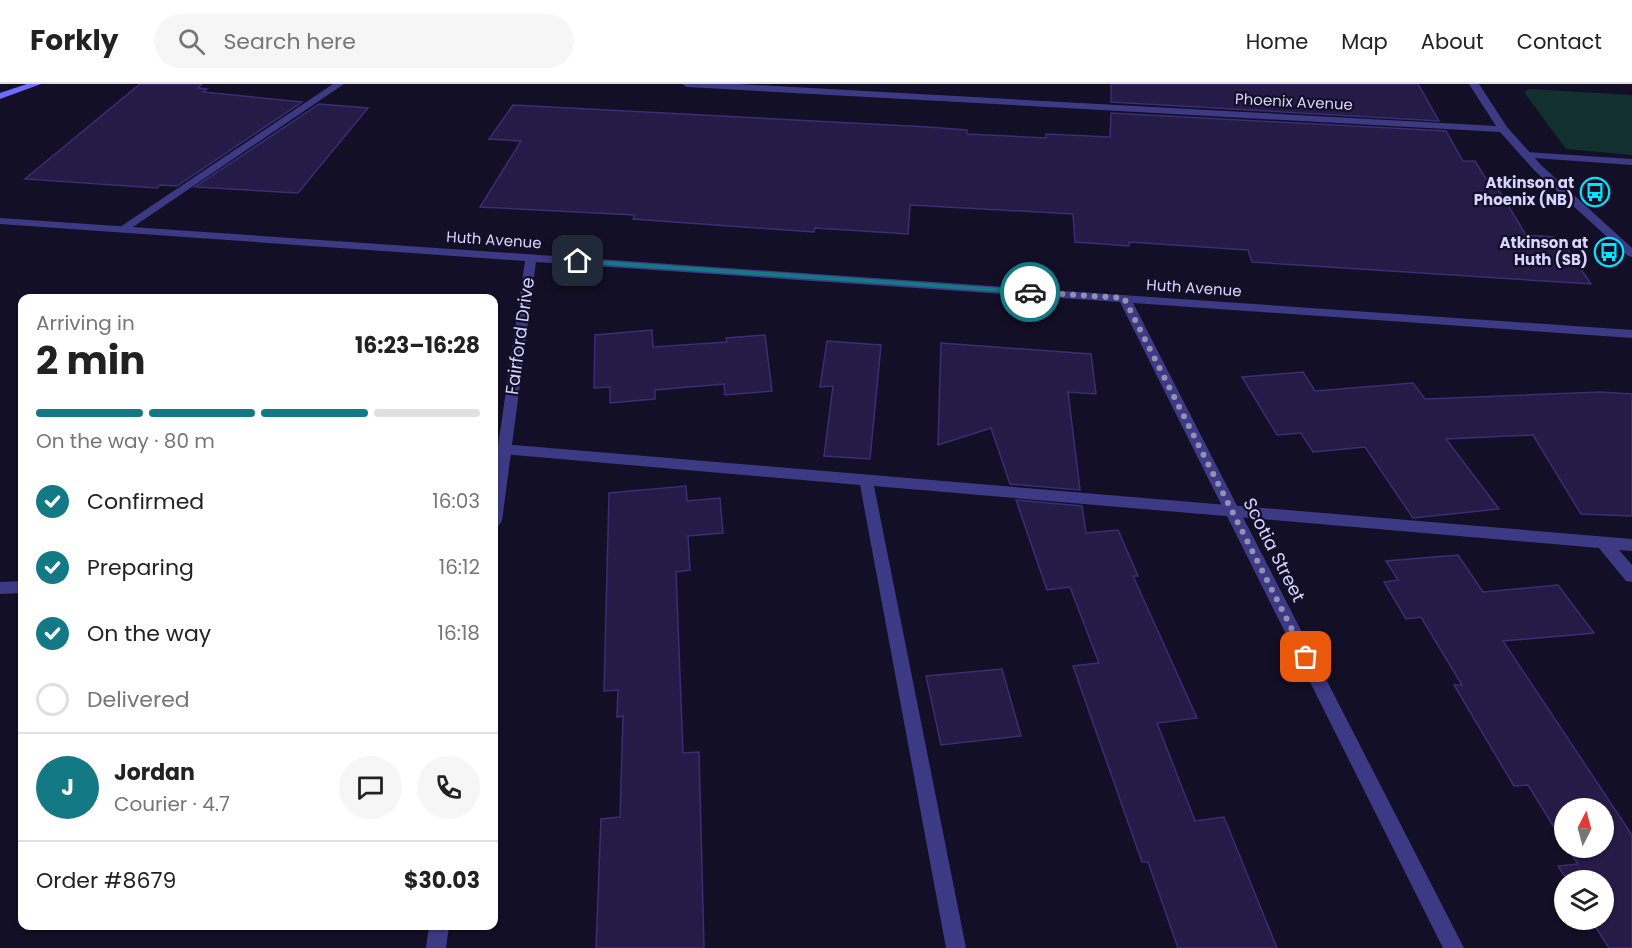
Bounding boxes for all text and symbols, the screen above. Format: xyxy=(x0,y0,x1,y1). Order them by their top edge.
search box xyxy=(154,14,574,68)
text: Forkly xyxy=(30,21,118,60)
icon: search xyxy=(175,25,208,58)
text: Search here xyxy=(223,26,356,57)
text: Home xyxy=(1246,27,1308,56)
text: Map xyxy=(1341,27,1388,56)
text: About xyxy=(1421,27,1484,56)
text: Contact xyxy=(1517,27,1602,56)
street label: Phoenix Avenue xyxy=(1235,88,1353,115)
place label: Atkinson at Phoenix (NB) xyxy=(1474,172,1574,210)
bus stop icon: Atkinson at Phoenix (NB) xyxy=(1579,176,1611,208)
street label: Huth Avenue xyxy=(446,226,542,253)
place label: Atkinson at Huth (SB) xyxy=(1500,232,1588,270)
pin xyxy=(552,235,603,286)
bus stop icon: Atkinson at Huth (SB) xyxy=(1593,236,1625,268)
icon: home xyxy=(561,244,594,277)
courier xyxy=(1000,262,1060,322)
street label: Huth Avenue xyxy=(1146,274,1242,301)
street label: Fairford Drive xyxy=(499,275,540,396)
icon: car xyxy=(1014,276,1047,309)
text: Arriving in xyxy=(36,309,135,337)
text: 16:23–16:28 xyxy=(355,330,480,361)
text: 2 min xyxy=(36,333,146,388)
text: On the way · 80 m xyxy=(36,427,215,455)
icon: check xyxy=(36,485,69,518)
text: Confirmed xyxy=(87,486,204,517)
text: 16:03 xyxy=(432,487,480,515)
street label: Scotia Street xyxy=(1238,493,1311,606)
icon: check xyxy=(36,551,69,584)
text: Preparing xyxy=(87,552,194,583)
text: 16:12 xyxy=(439,553,480,581)
icon: check xyxy=(36,617,69,650)
text: On the way xyxy=(87,618,211,649)
text: 16:18 xyxy=(438,619,480,647)
pin xyxy=(1280,631,1331,682)
icon: bag xyxy=(1289,640,1322,673)
text: Delivered xyxy=(87,684,190,715)
button: chat xyxy=(339,756,402,819)
button: phone xyxy=(417,756,480,819)
text: Jordan xyxy=(114,757,195,788)
text: J xyxy=(61,772,74,803)
text: Courier · 4.7 xyxy=(114,790,230,818)
north arrow xyxy=(1554,798,1614,858)
map controls xyxy=(1554,798,1614,930)
text: Order #8679 xyxy=(36,865,176,896)
text: $30.03 xyxy=(404,865,480,896)
button: layers xyxy=(1554,870,1614,930)

